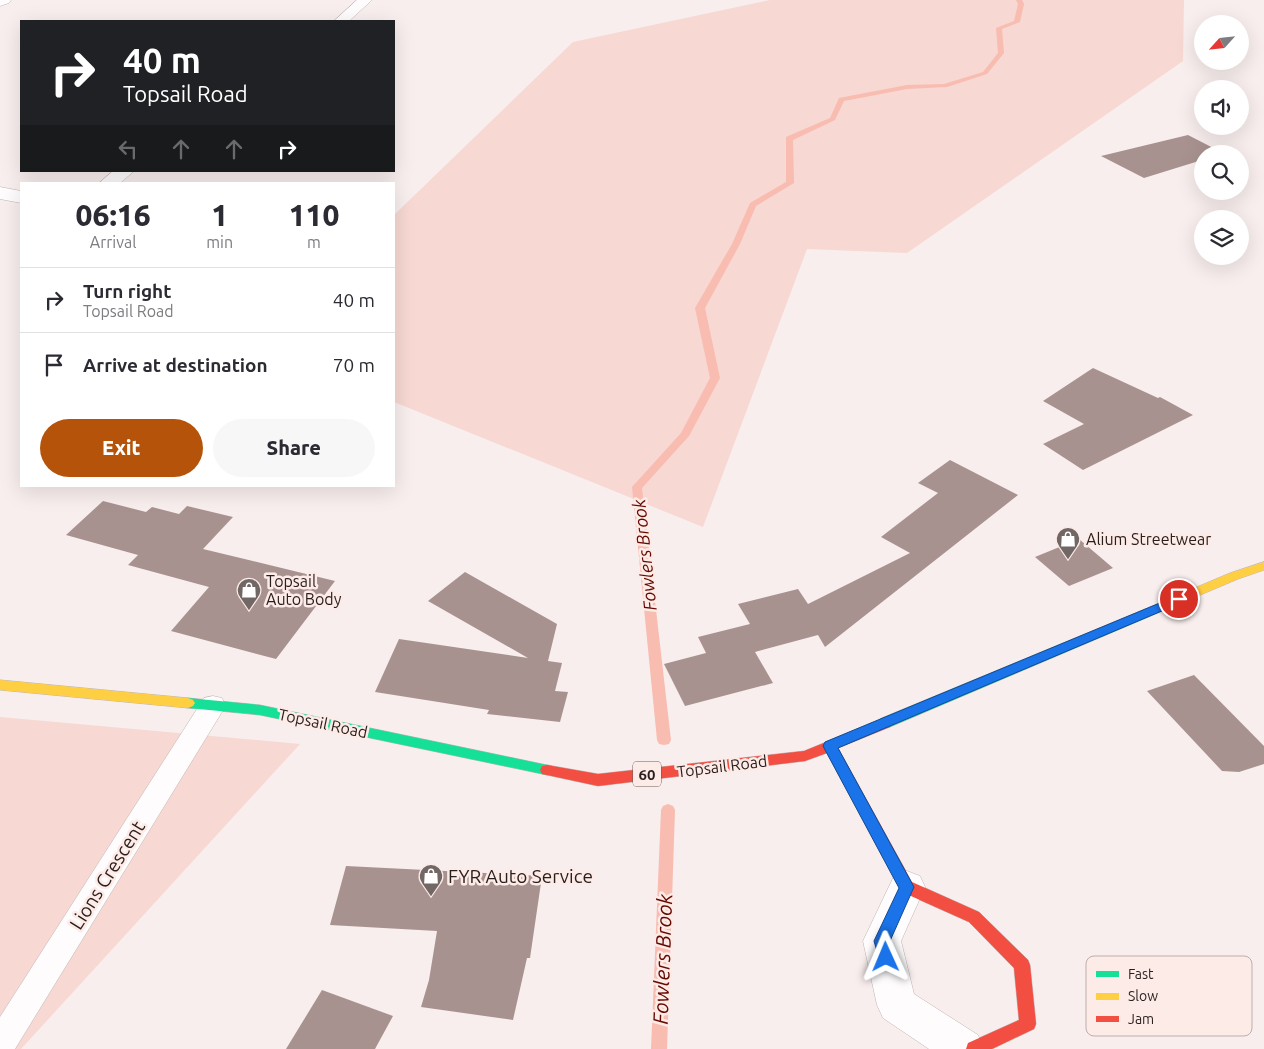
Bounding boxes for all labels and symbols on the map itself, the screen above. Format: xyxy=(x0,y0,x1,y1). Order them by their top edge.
north arrow xyxy=(1194,15,1249,70)
water label: Fowlers Brook xyxy=(628,497,660,612)
shop icon: Alium Streetwear xyxy=(1055,526,1081,560)
place label: Alium Streetwear xyxy=(1086,530,1211,548)
place label: Topsail Auto Body xyxy=(266,572,342,608)
shop icon: Topsail Auto Body xyxy=(236,577,262,611)
pin xyxy=(1158,578,1200,620)
street label: Topsail Road xyxy=(277,705,369,741)
street label: Topsail Road xyxy=(676,752,768,780)
road number: 60 xyxy=(633,762,661,786)
street label: Lions Crescent xyxy=(65,816,149,933)
shop icon: FYR Auto Service xyxy=(418,863,444,897)
place label: FYR Auto Service xyxy=(448,865,593,887)
water label: Fowlers Brook xyxy=(648,893,676,1025)
position arrow xyxy=(859,930,911,982)
legend xyxy=(1086,956,1252,1036)
text: Fast xyxy=(1128,966,1154,982)
text: Slow xyxy=(1128,988,1158,1004)
text: Jam xyxy=(1128,1011,1154,1027)

